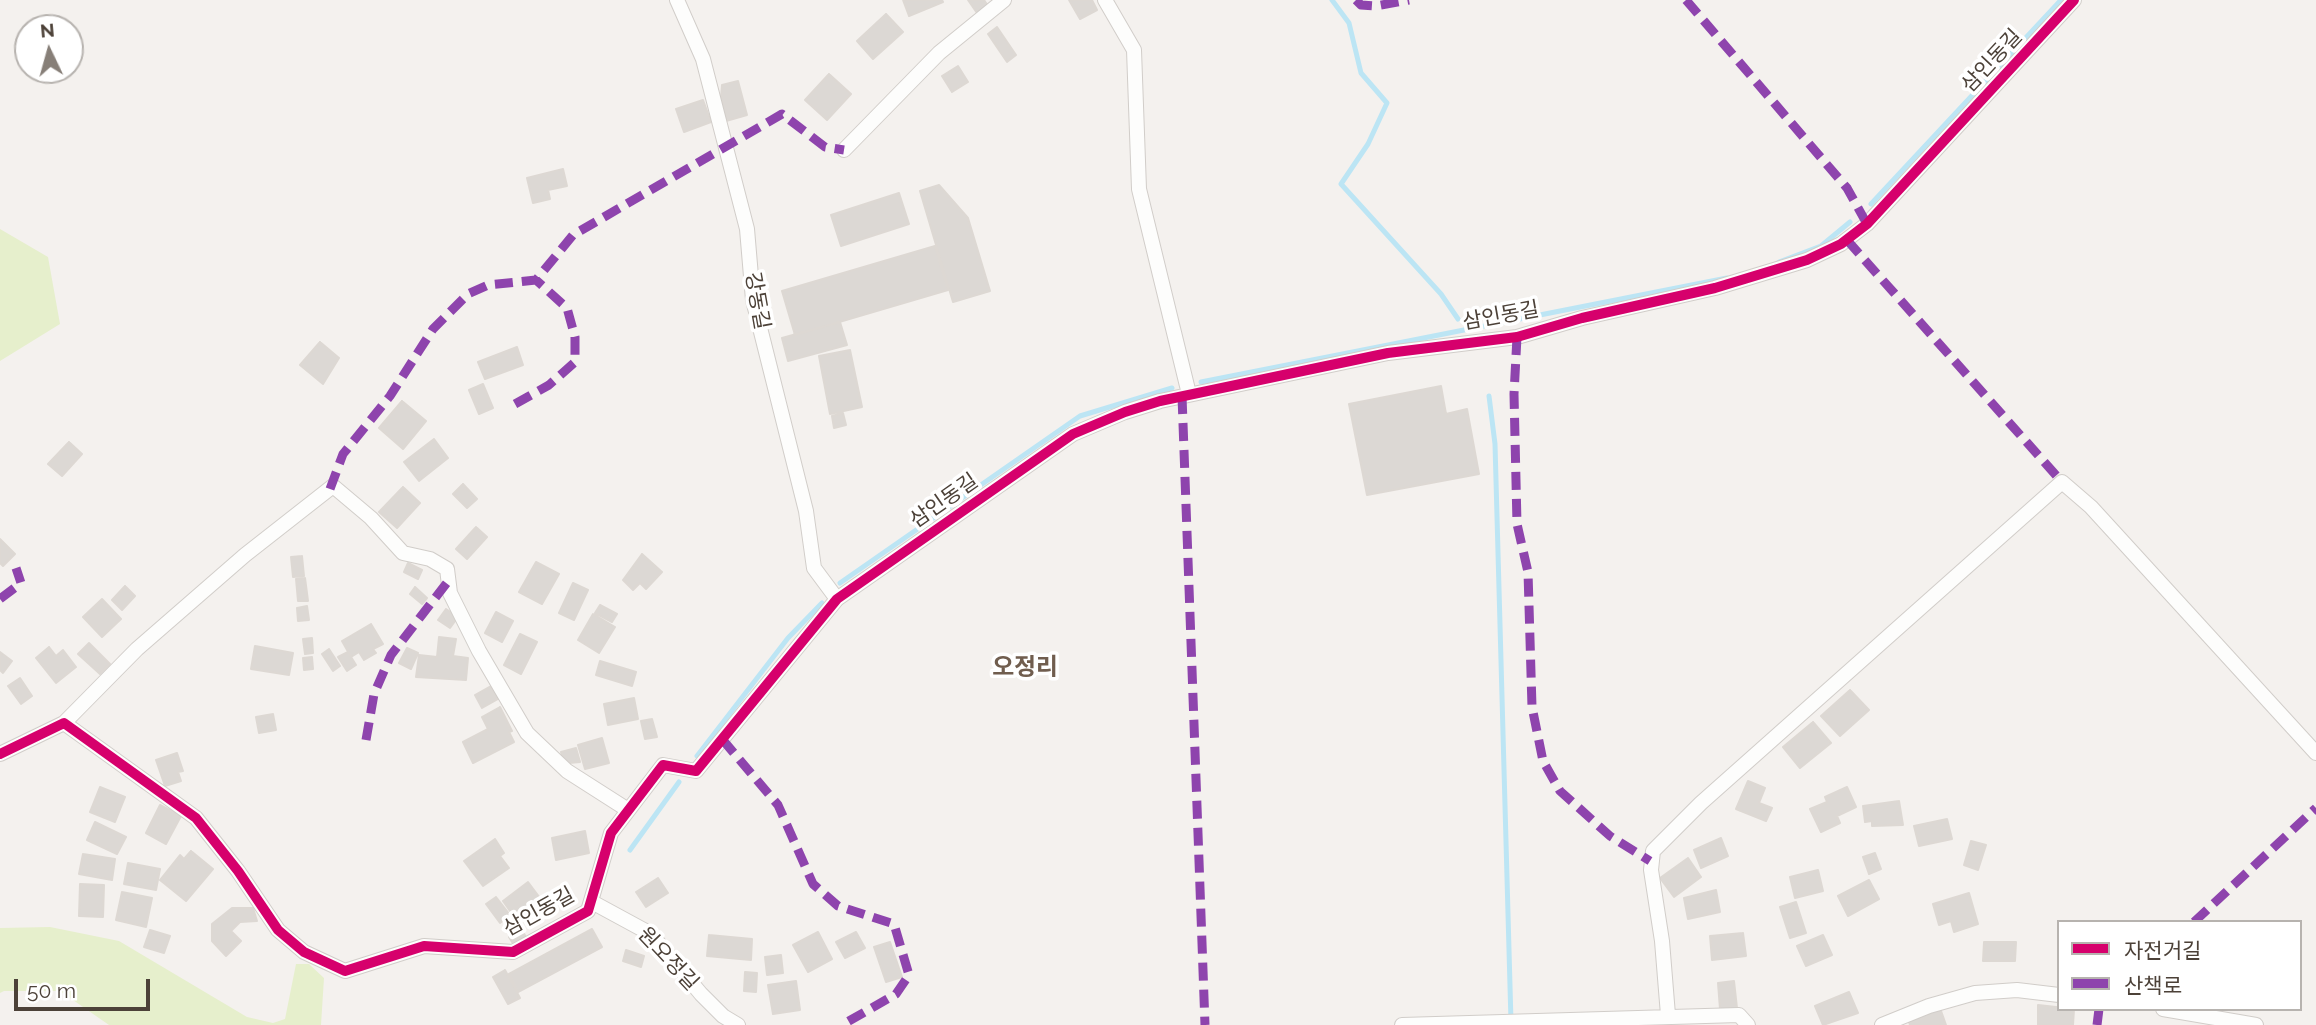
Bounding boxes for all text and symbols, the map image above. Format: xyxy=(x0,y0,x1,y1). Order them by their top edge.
north arrow xyxy=(14,14,84,84)
text: N xyxy=(39,18,56,42)
street label: 삼인동길 xyxy=(1956,24,2028,98)
street label: 강동길 xyxy=(740,270,774,332)
street label: 삼인동길 xyxy=(1461,297,1541,335)
street label: 삼인동길 xyxy=(905,469,983,533)
district label: 오정리 xyxy=(992,654,1058,682)
street label: 삼인동길 xyxy=(499,882,579,942)
legend xyxy=(2057,920,2302,1011)
street label: 원오정길 xyxy=(632,922,704,996)
text: 자전거길 xyxy=(2124,938,2201,963)
scale bar xyxy=(18,965,154,1009)
text: 산책로 xyxy=(2124,973,2182,998)
text: 50 m xyxy=(27,978,76,1003)

